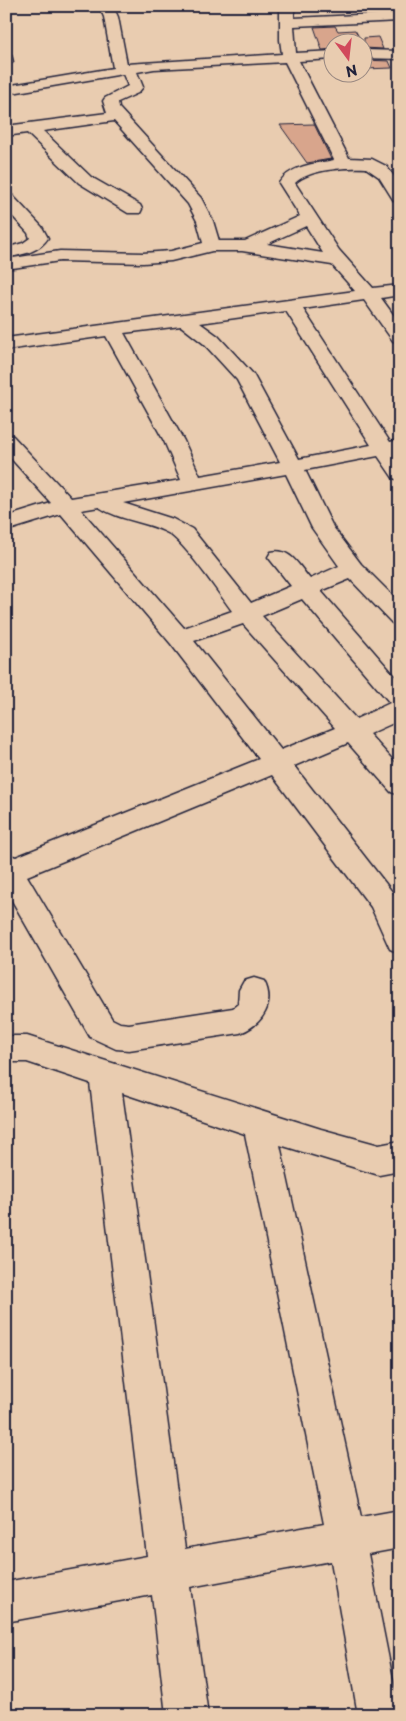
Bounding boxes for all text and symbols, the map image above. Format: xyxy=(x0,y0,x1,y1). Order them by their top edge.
north arrow xyxy=(324,32,374,82)
text: N xyxy=(343,59,360,83)

